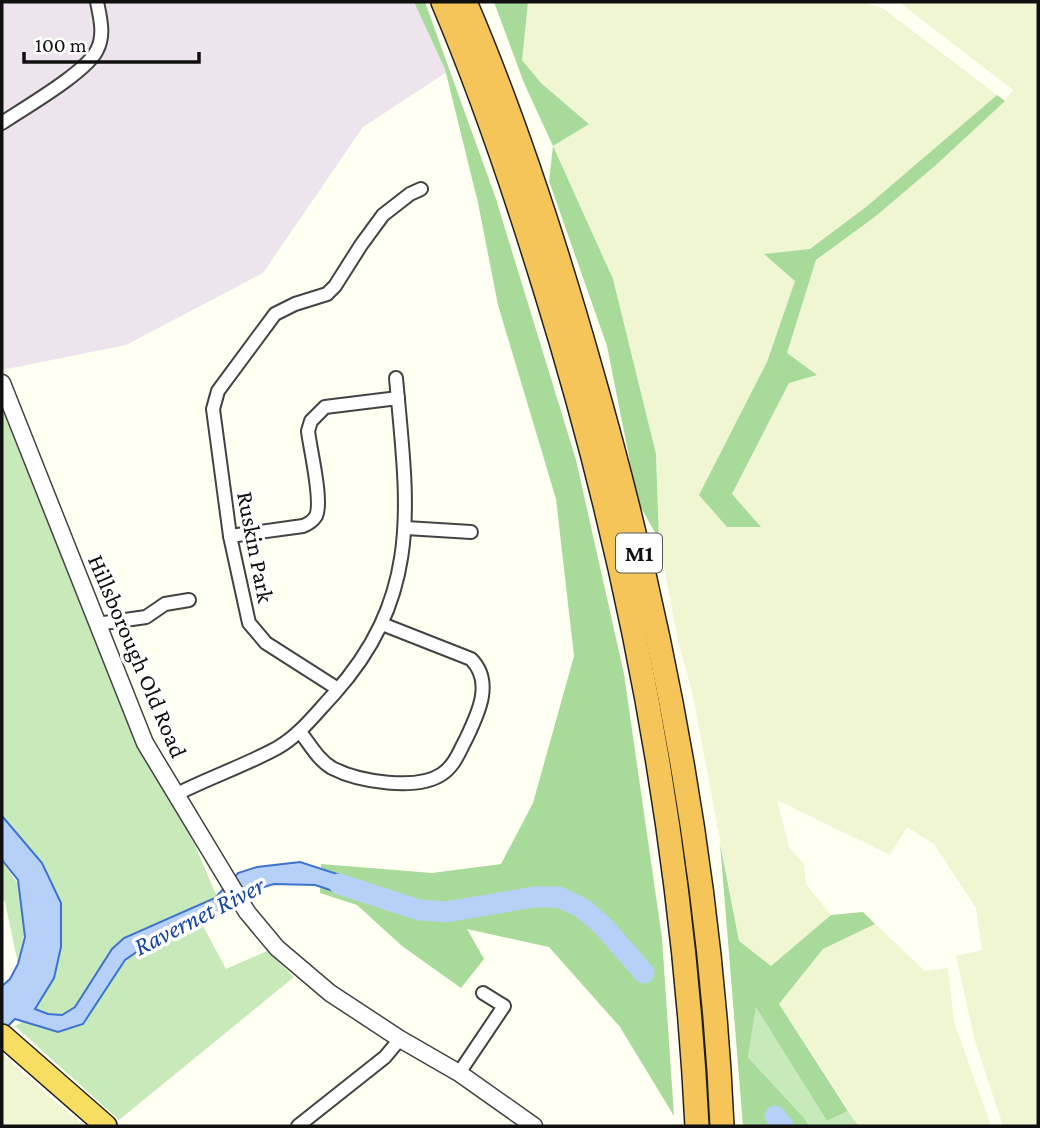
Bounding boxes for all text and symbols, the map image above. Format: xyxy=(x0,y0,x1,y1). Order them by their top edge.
scale bar xyxy=(24,21,200,65)
text: 100 m xyxy=(35,33,87,57)
street label: Ruskin Park xyxy=(232,489,280,606)
road number: M1 xyxy=(616,534,662,572)
street label: Hillsborough Old Road xyxy=(83,550,193,762)
water label: Ravernet River xyxy=(129,870,270,961)

